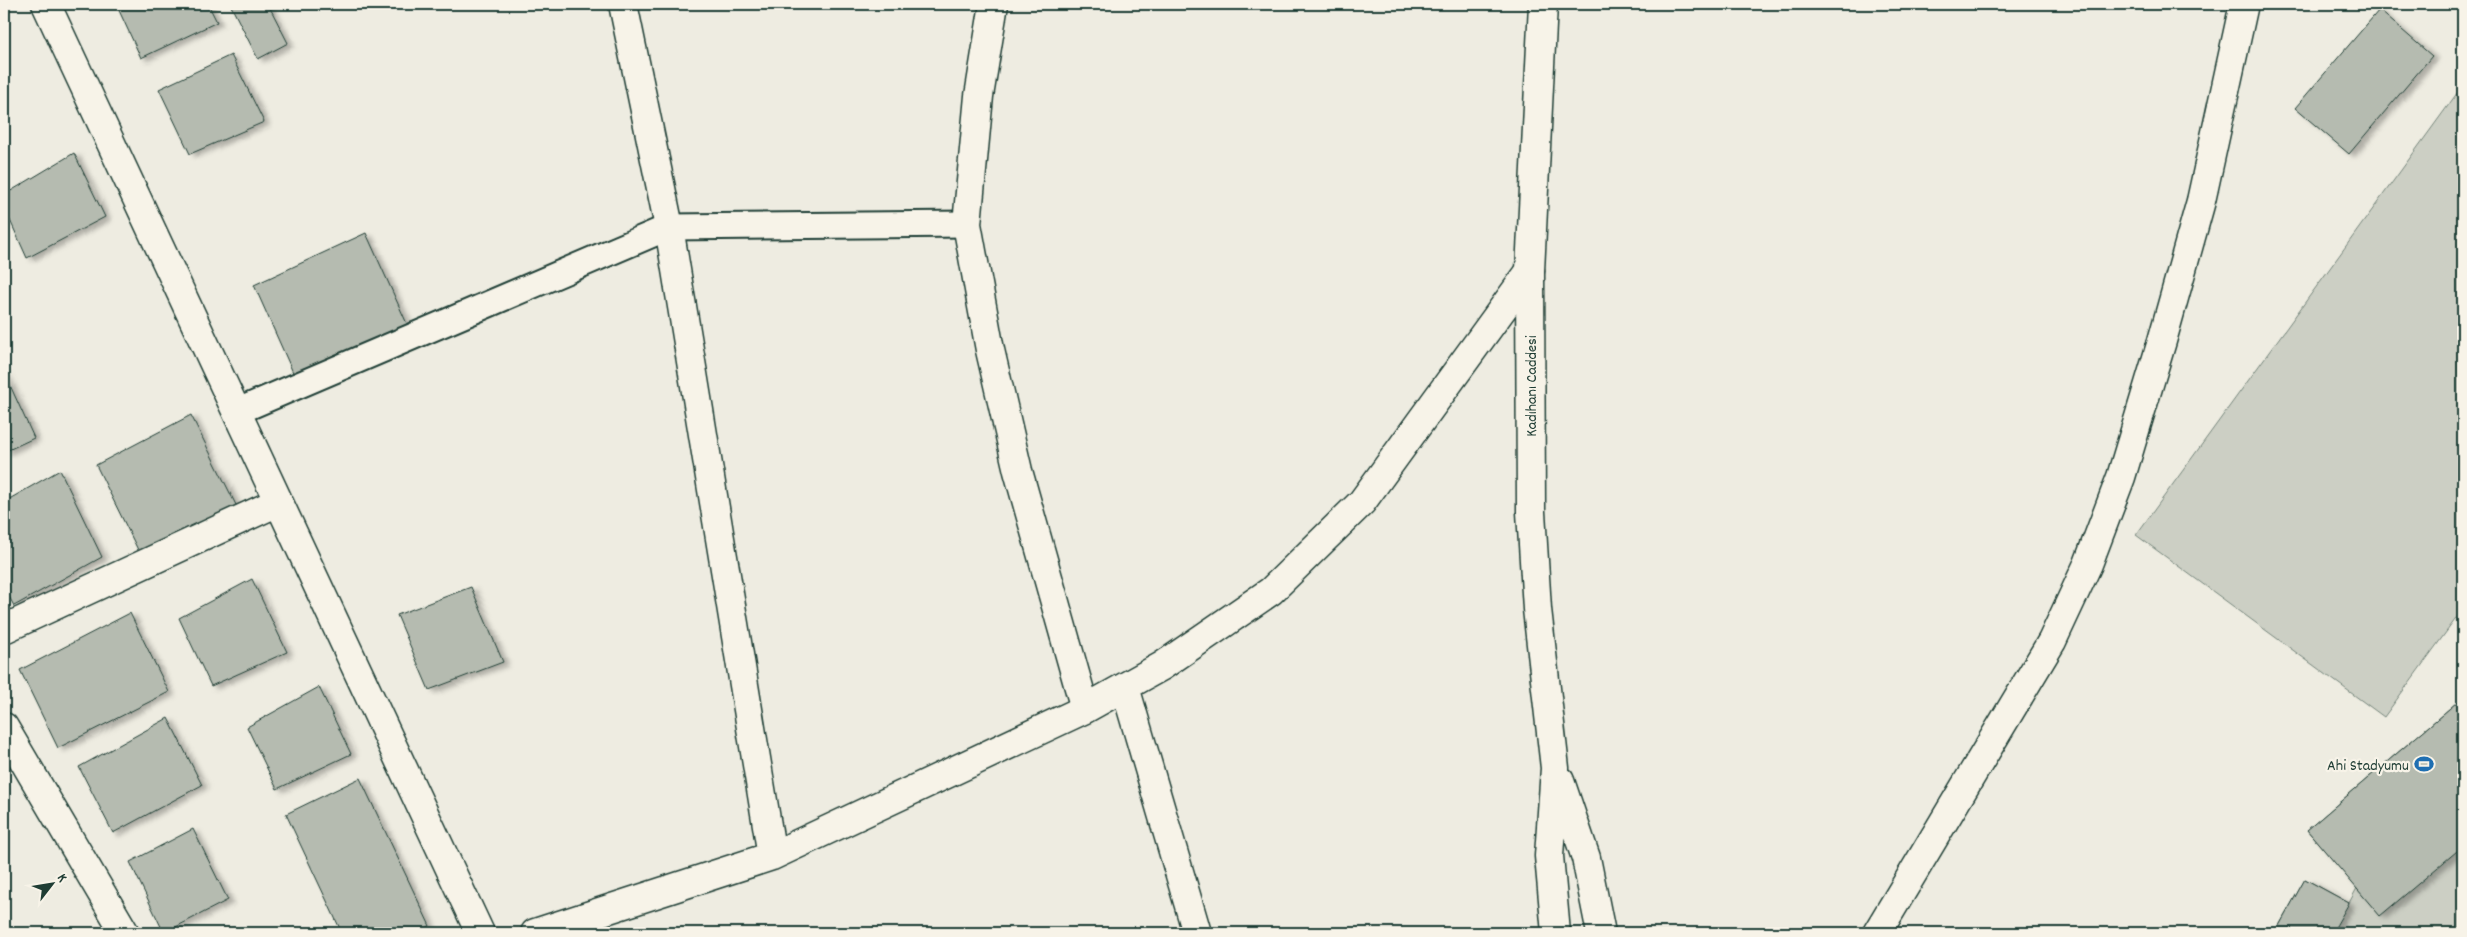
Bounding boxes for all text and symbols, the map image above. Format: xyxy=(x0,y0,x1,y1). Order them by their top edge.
street label: Kadıhanı Caddesi xyxy=(1521,335,1544,437)
sports icon: Ahi Stadyumu xyxy=(2413,753,2435,775)
place label: Ahi Stadyumu xyxy=(2327,755,2409,778)
north arrow xyxy=(28,860,78,910)
text: K xyxy=(51,870,72,887)

